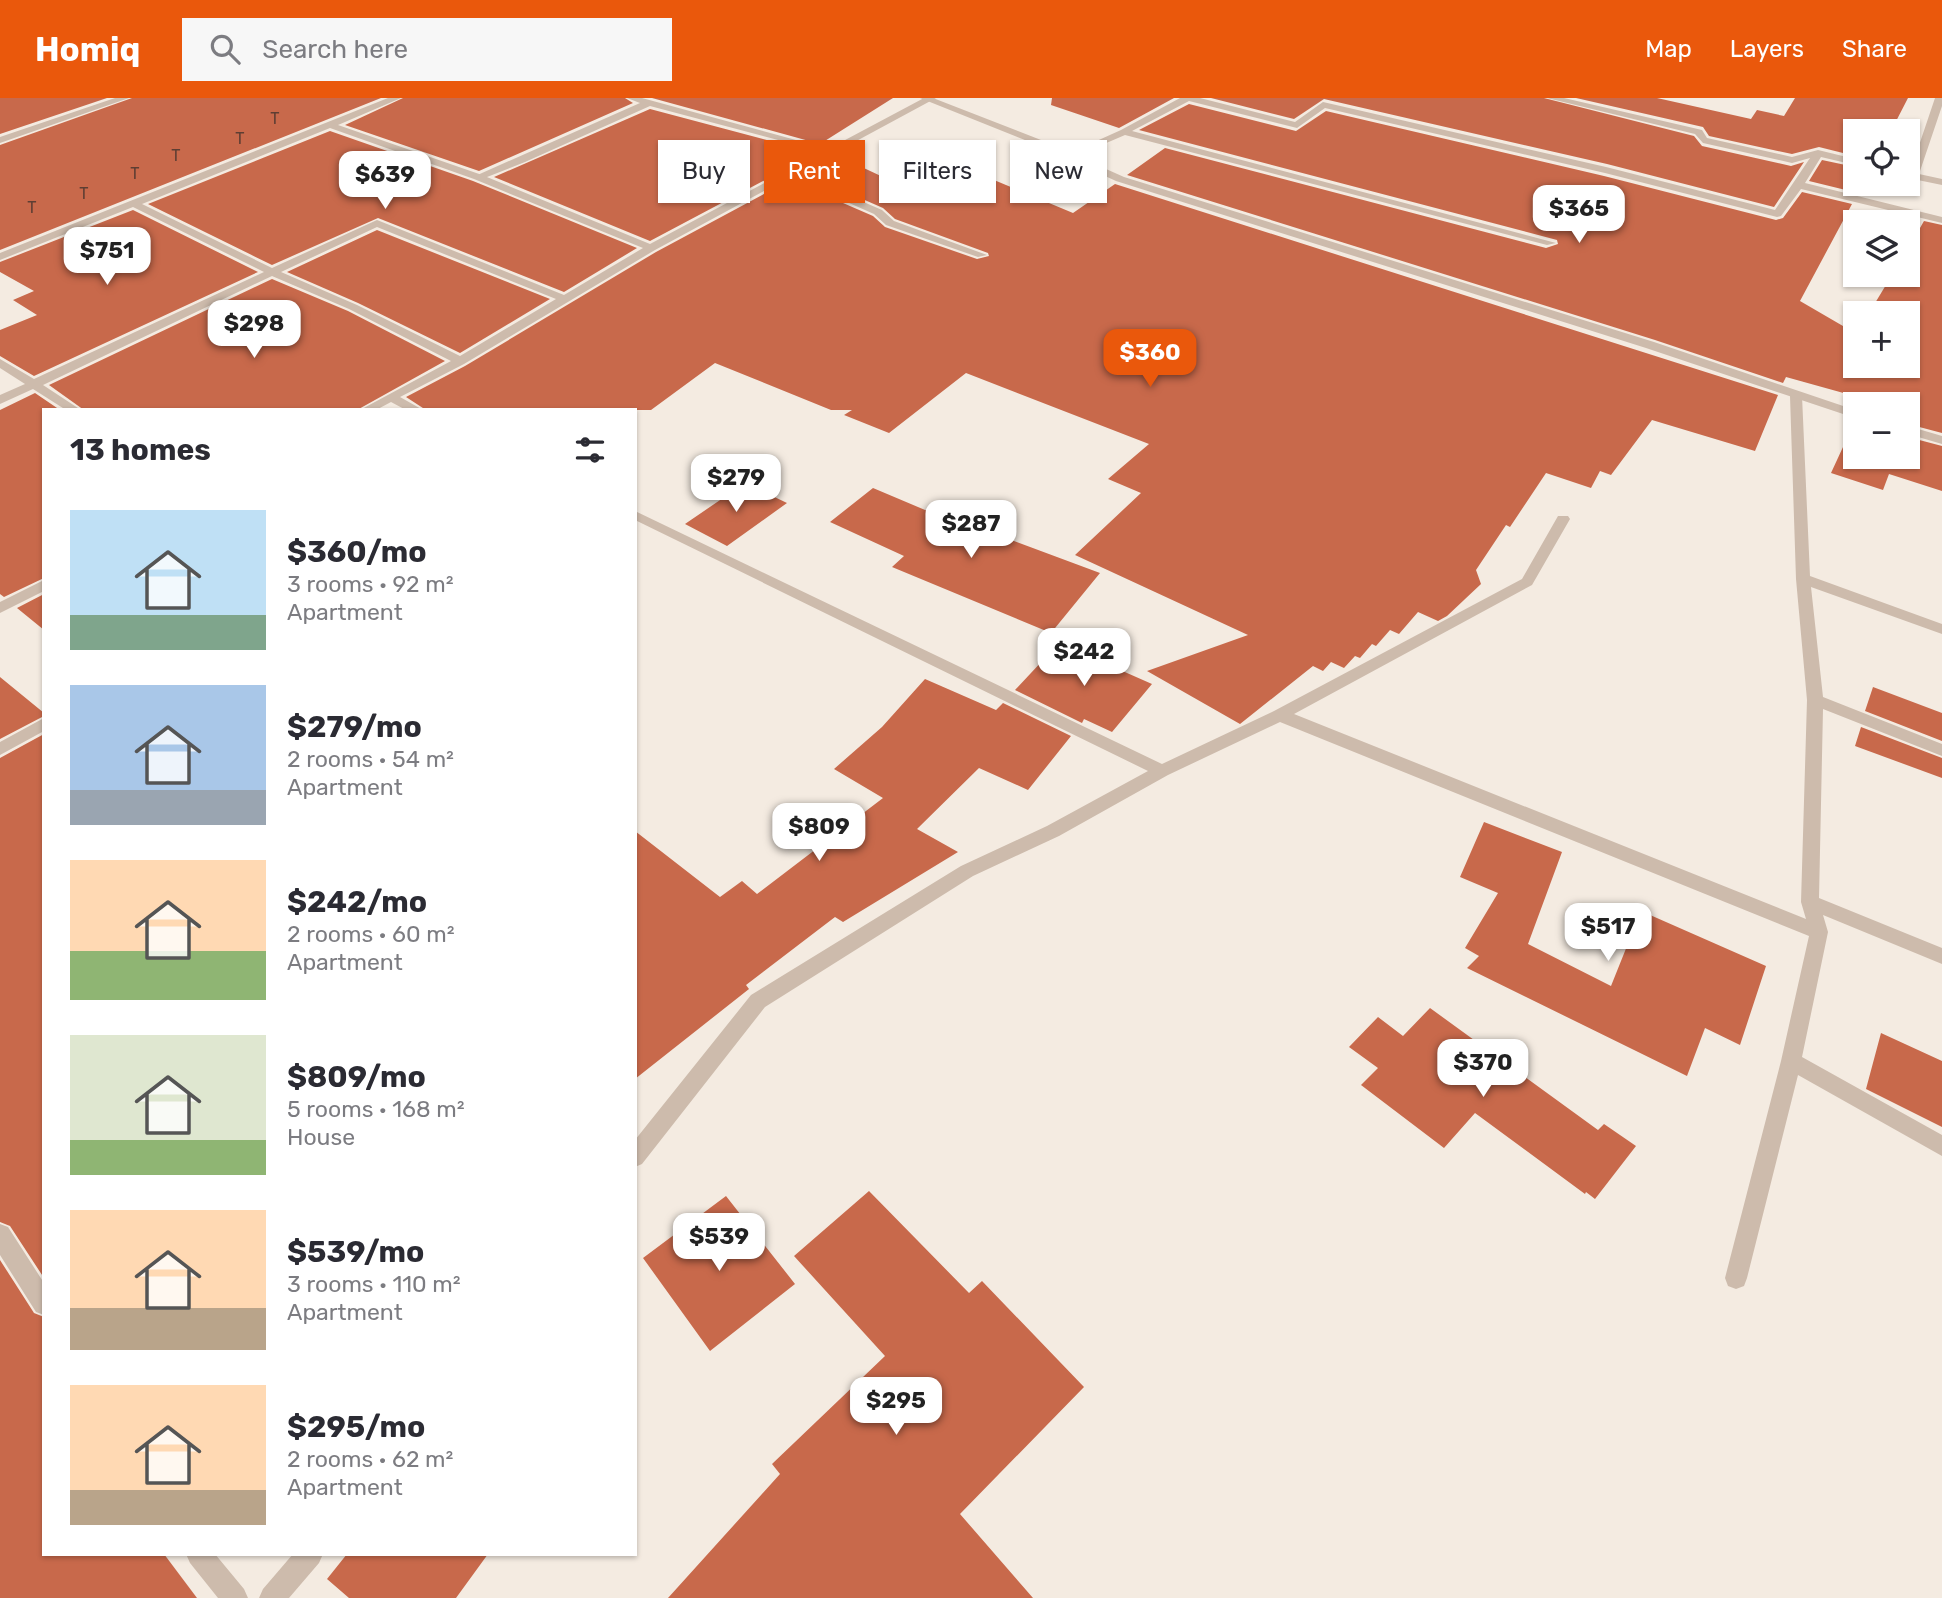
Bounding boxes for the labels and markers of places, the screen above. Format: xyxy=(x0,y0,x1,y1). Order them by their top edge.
pin: $639 xyxy=(344,152,426,211)
pin: $365 xyxy=(1538,186,1620,245)
pin: $751 xyxy=(66,228,148,287)
pin: $298 xyxy=(213,300,295,360)
pin: $360 xyxy=(1109,330,1191,389)
pin: $279 xyxy=(695,454,777,514)
pin: $287 xyxy=(930,500,1012,560)
pin: $242 xyxy=(1043,628,1125,688)
pin: $809 xyxy=(778,804,860,863)
pin: $517 xyxy=(1567,904,1649,963)
pin: $370 xyxy=(1442,1040,1524,1099)
pin: $539 xyxy=(678,1214,760,1273)
pin: $295 xyxy=(855,1378,937,1437)

